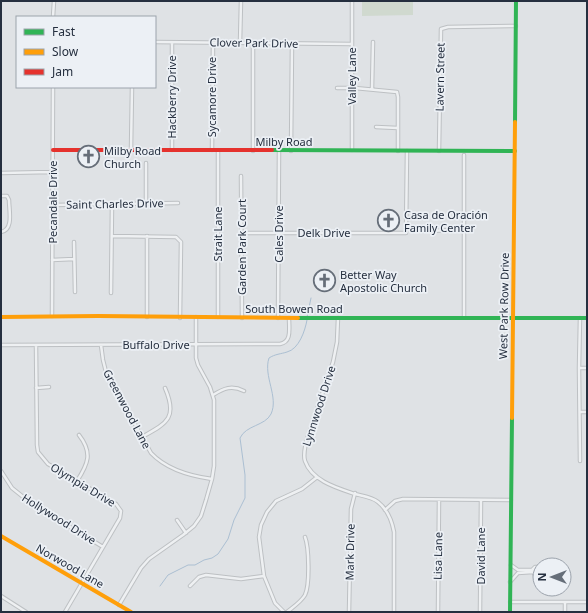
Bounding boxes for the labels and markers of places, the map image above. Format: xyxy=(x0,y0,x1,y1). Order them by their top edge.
place label: Milby Road Church xyxy=(104,143,161,171)
church icon: Milby Road Church xyxy=(75,144,101,170)
place label: Casa de Oración Family Center xyxy=(404,207,488,235)
church icon: Casa de Oración Family Center xyxy=(375,208,401,234)
place label: Better Way Apostolic Church xyxy=(340,267,427,295)
church icon: Better Way Apostolic Church xyxy=(312,268,338,294)

